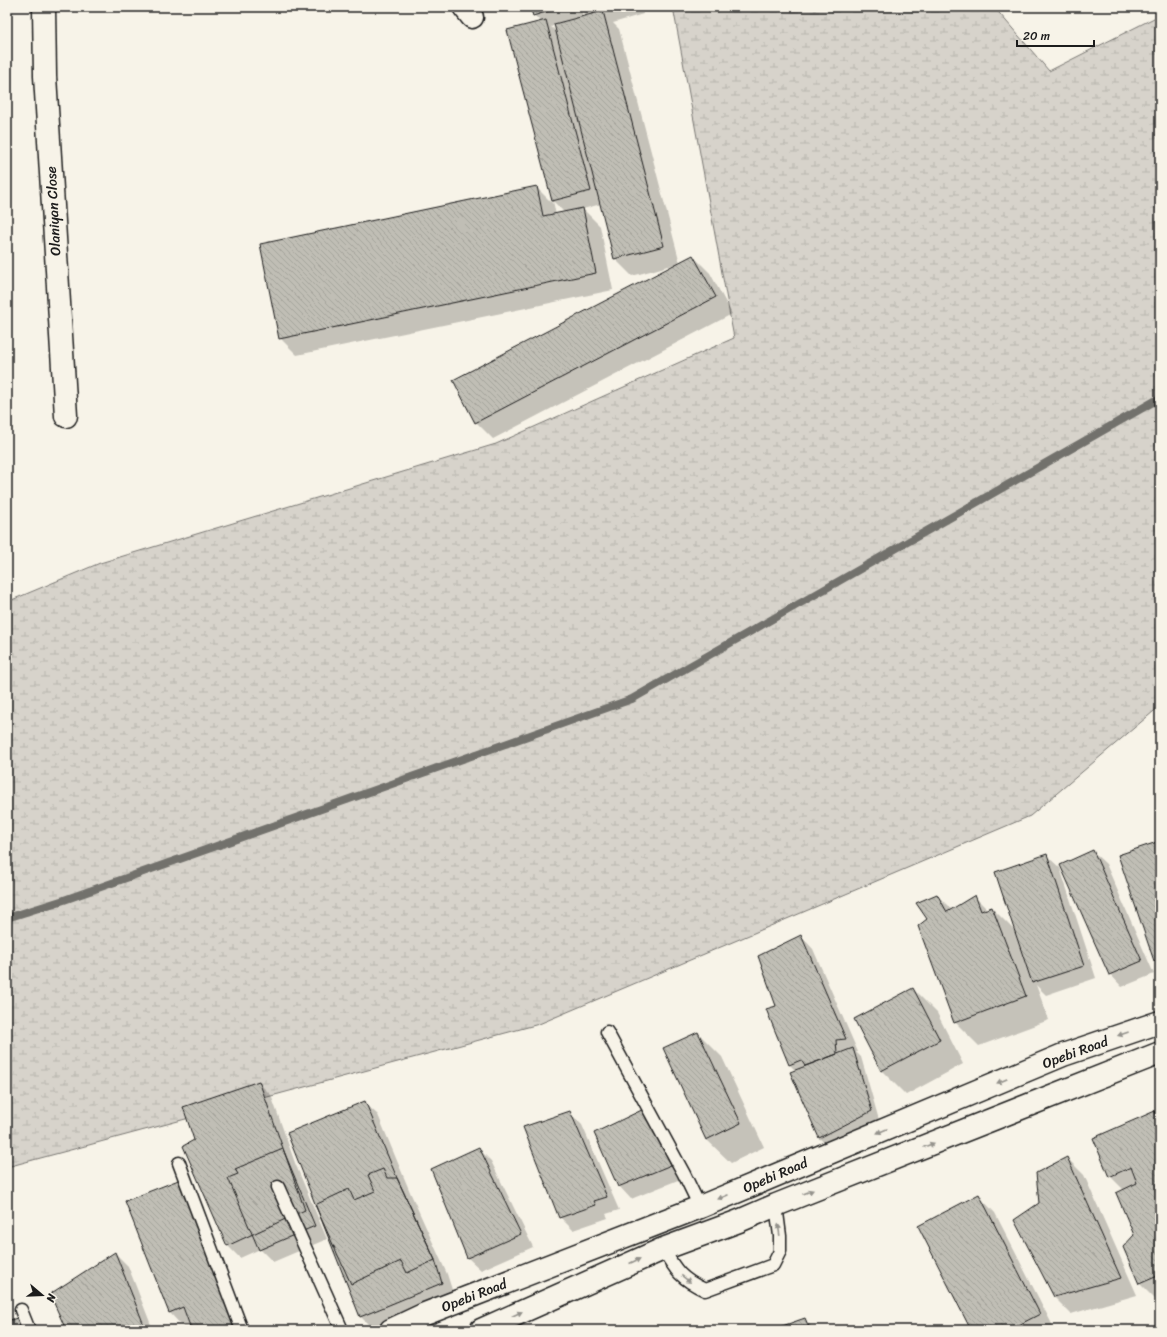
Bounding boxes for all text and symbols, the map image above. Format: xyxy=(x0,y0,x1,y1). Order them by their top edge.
scale bar xyxy=(1017,22,1094,48)
text: 20 m xyxy=(1023,25,1050,47)
street label: Olaniyan Close xyxy=(39,166,68,256)
street label: Opebi Road xyxy=(1039,1028,1113,1076)
one-way arrow xyxy=(1117,1032,1129,1038)
one-way arrow xyxy=(995,1078,1007,1084)
one-way arrow xyxy=(875,1128,887,1134)
one-way arrow xyxy=(924,1141,936,1147)
street label: Opebi Road xyxy=(739,1150,813,1200)
one-way arrow xyxy=(803,1189,815,1195)
one-way arrow xyxy=(717,1194,729,1200)
one-way arrow xyxy=(776,1224,782,1236)
one-way arrow xyxy=(630,1258,641,1264)
street label: Opebi Road xyxy=(438,1271,512,1319)
north arrow xyxy=(22,1275,62,1315)
one-way arrow xyxy=(681,1275,692,1284)
text: N xyxy=(41,1290,62,1305)
one-way arrow xyxy=(511,1311,522,1317)

